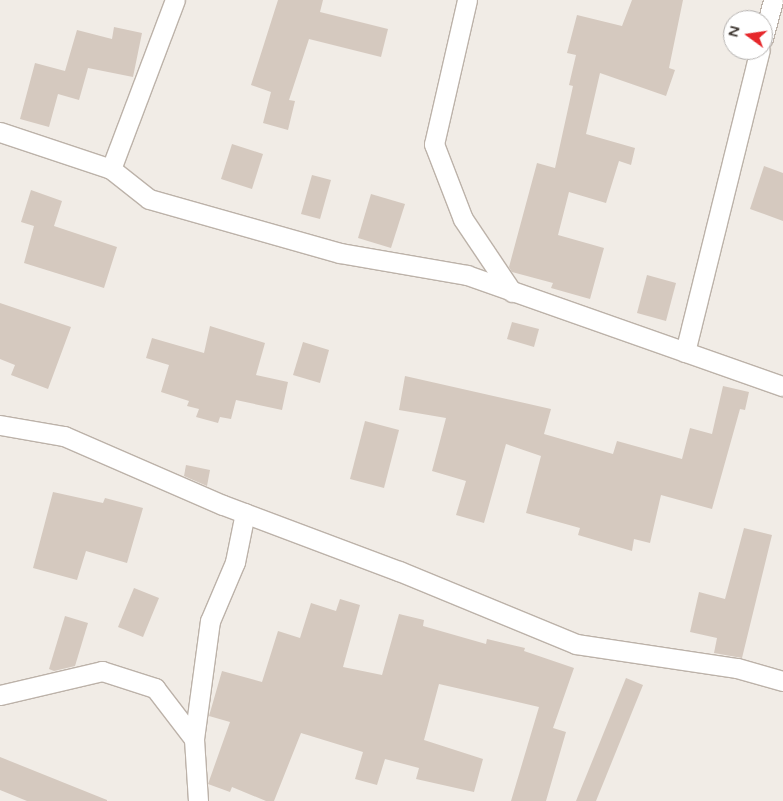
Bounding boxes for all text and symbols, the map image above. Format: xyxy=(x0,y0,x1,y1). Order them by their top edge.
north arrow xyxy=(723,10,773,60)
text: N xyxy=(724,24,744,39)

